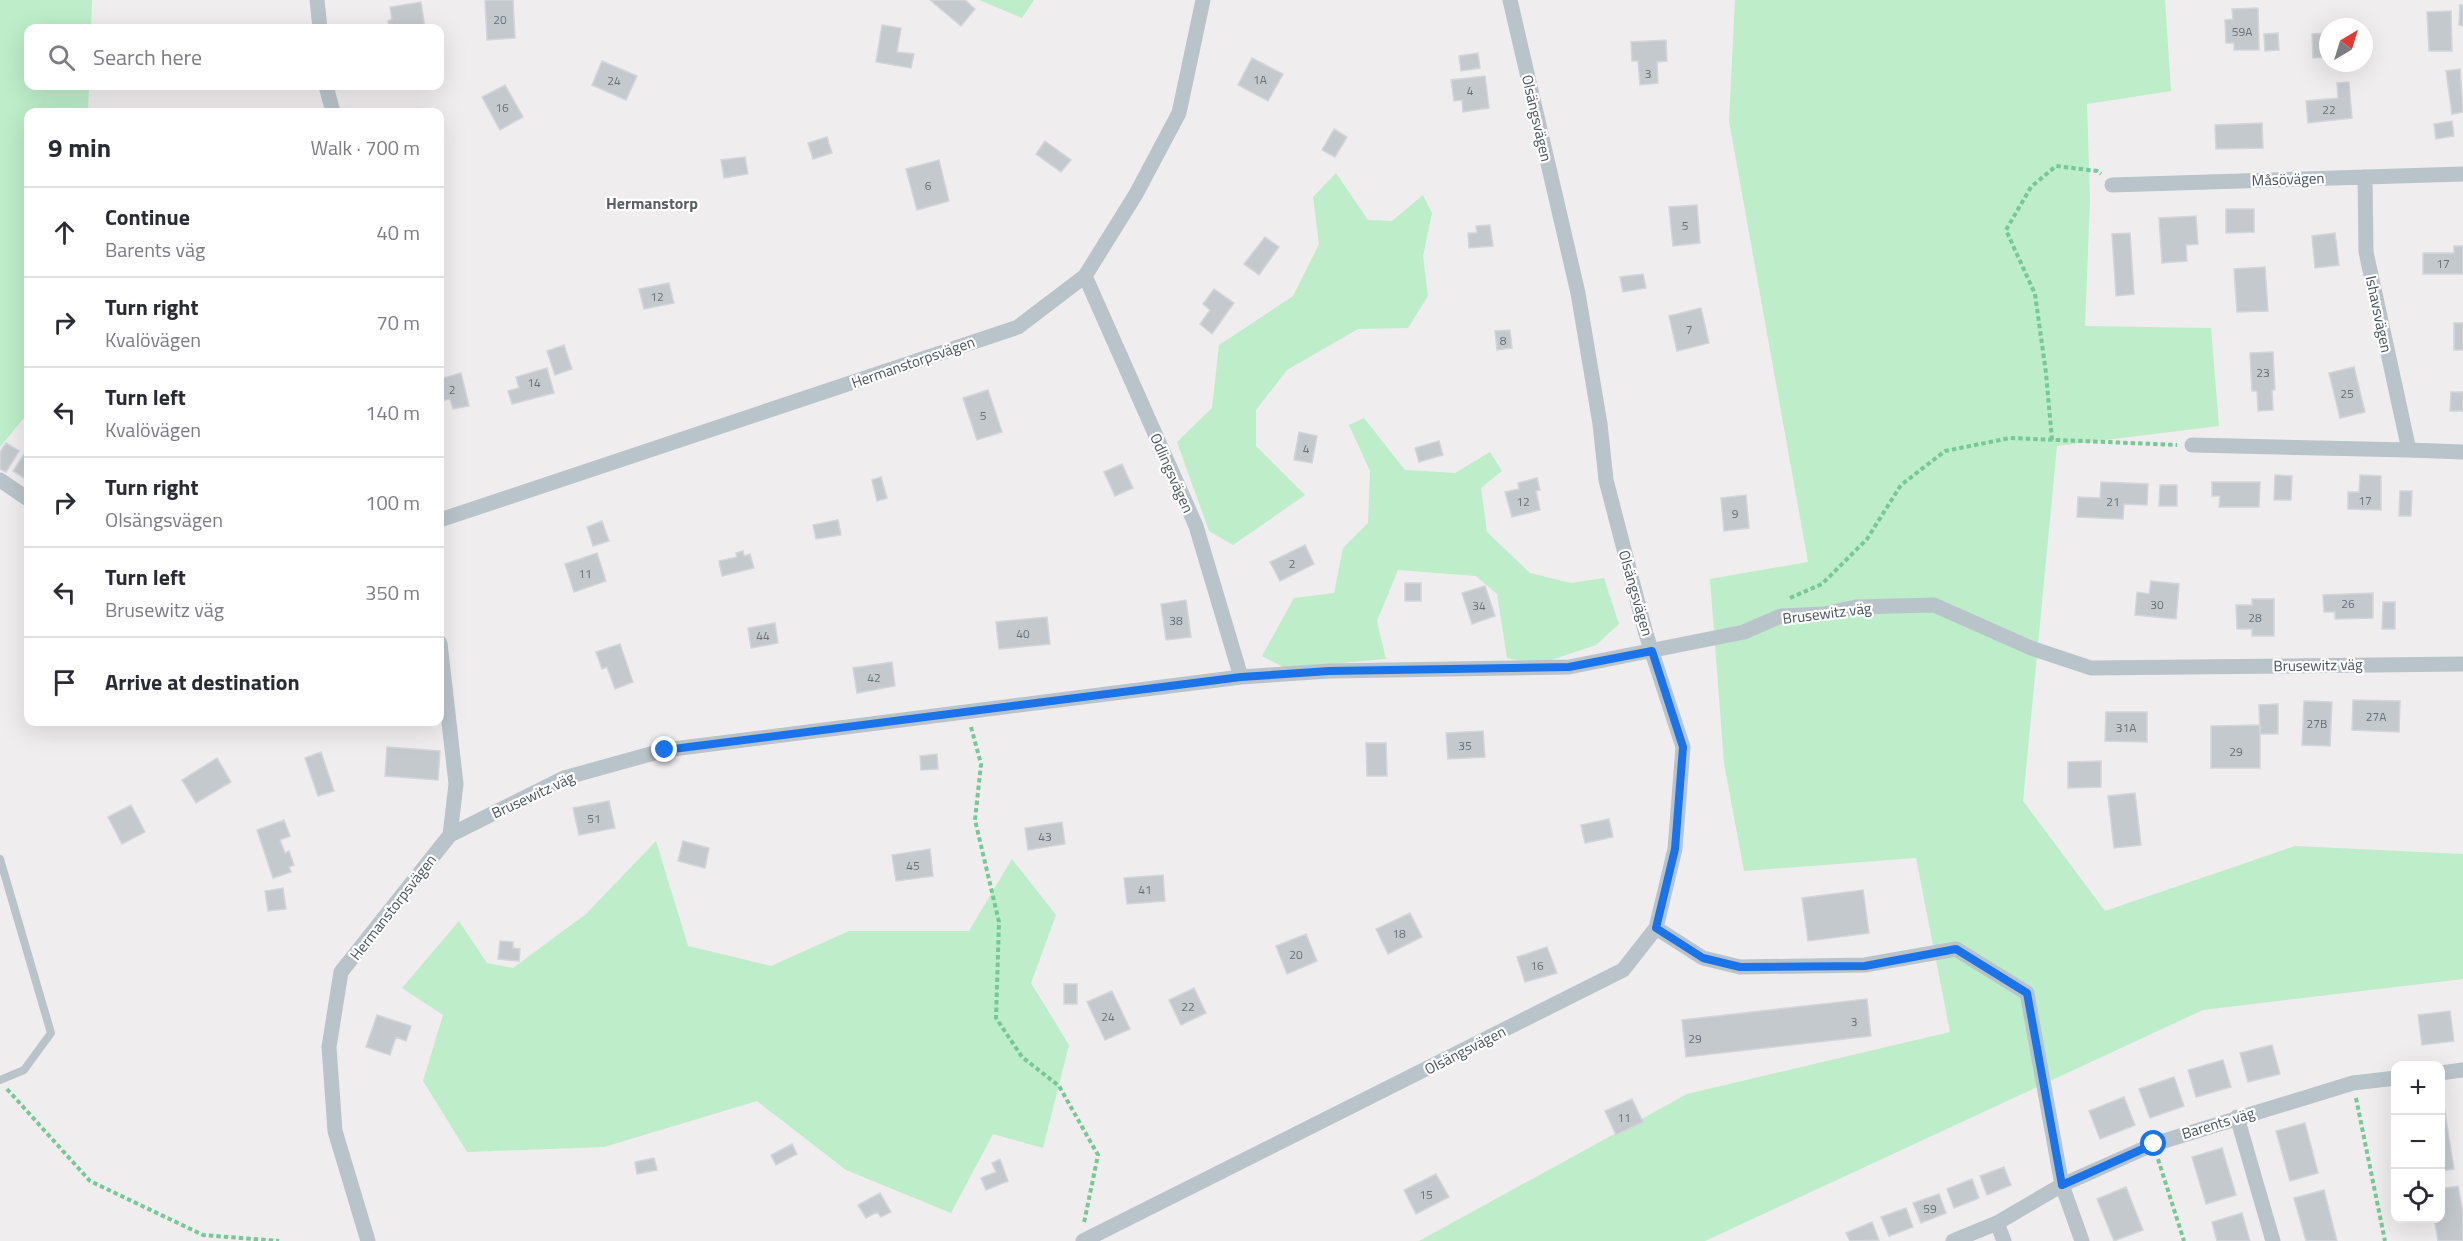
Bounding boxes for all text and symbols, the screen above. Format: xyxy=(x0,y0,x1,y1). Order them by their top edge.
house number: 20 xyxy=(493,10,507,29)
north arrow xyxy=(2319,18,2373,72)
house number: 59A xyxy=(2232,22,2252,41)
search box xyxy=(24,24,444,90)
text: Search here xyxy=(93,40,202,74)
icon: search xyxy=(45,41,78,74)
house number: 3 xyxy=(1645,64,1651,83)
house number: 1A xyxy=(1253,70,1267,89)
house number: 24 xyxy=(607,71,621,90)
street label: Olsängsvägen xyxy=(1516,72,1558,164)
house number: 4 xyxy=(1467,81,1474,100)
house number: 16 xyxy=(495,98,509,117)
house number: 22 xyxy=(2322,100,2336,119)
text: 9 min xyxy=(48,128,111,167)
text: Walk · 700 m xyxy=(311,132,420,163)
street label: Måsövägen xyxy=(2251,166,2325,192)
house number: 6 xyxy=(925,176,932,195)
district label: Hermanstorp xyxy=(606,191,698,215)
text: Continue xyxy=(105,200,190,234)
icon: ahead xyxy=(48,216,81,249)
house number: 5 xyxy=(1682,216,1689,235)
text: 40 m xyxy=(376,217,420,248)
text: Barents väg xyxy=(105,234,205,265)
house number: 17 xyxy=(2436,254,2450,273)
street label: Ishavsvägen xyxy=(2360,273,2398,355)
house number: 12 xyxy=(650,287,664,306)
text: Turn right xyxy=(105,290,199,324)
icon: right xyxy=(48,306,81,339)
text: 70 m xyxy=(376,307,420,338)
house number: 7 xyxy=(1686,320,1692,339)
text: Kvalövägen xyxy=(105,324,201,355)
street label: Hermanstorpsvägen xyxy=(848,330,978,394)
house number: 8 xyxy=(1500,331,1507,350)
house number: 23 xyxy=(2256,363,2270,382)
house number: 14 xyxy=(527,373,541,392)
text: Turn left xyxy=(105,380,186,414)
house number: 2 xyxy=(449,380,455,399)
house number: 25 xyxy=(2340,384,2354,403)
icon: left xyxy=(48,396,81,429)
text: 140 m xyxy=(365,397,420,428)
house number: 5 xyxy=(980,406,987,425)
text: Kvalövägen xyxy=(105,414,201,445)
street label: Odlingsvägen xyxy=(1144,429,1200,517)
house number: 4 xyxy=(1303,439,1310,458)
text: Turn right xyxy=(105,470,199,504)
icon: right xyxy=(48,486,81,519)
text: 100 m xyxy=(365,487,420,518)
house number: 17 xyxy=(2358,491,2372,510)
house number: 12 xyxy=(1516,492,1530,511)
house number: 21 xyxy=(2106,492,2120,511)
text: Olsängsvägen xyxy=(105,504,223,535)
house number: 9 xyxy=(1732,504,1739,523)
street label: Olsängsvägen xyxy=(1613,547,1659,639)
house number: 2 xyxy=(1289,554,1295,573)
text: Turn left xyxy=(105,560,186,594)
house number: 11 xyxy=(578,564,592,583)
icon: left xyxy=(48,576,81,609)
text: 350 m xyxy=(365,577,420,608)
text: Brusewitz väg xyxy=(105,594,224,625)
house number: 26 xyxy=(2341,594,2355,613)
house number: 30 xyxy=(2150,595,2164,614)
house number: 34 xyxy=(1472,596,1486,615)
street label: Brusewitz väg xyxy=(1781,596,1873,630)
house number: 28 xyxy=(2248,608,2262,627)
house number: 38 xyxy=(1169,611,1183,630)
house number: 40 xyxy=(1016,624,1030,643)
house number: 44 xyxy=(756,626,770,645)
street label: Brusewitz väg xyxy=(2273,653,2363,677)
text: Arrive at destination xyxy=(105,665,300,699)
icon: arrive xyxy=(48,666,81,699)
house number: 42 xyxy=(867,668,881,687)
house number: 27A xyxy=(2366,707,2386,726)
house number: 27B xyxy=(2307,714,2327,733)
house number: 31A xyxy=(2116,718,2136,737)
route end xyxy=(651,736,677,762)
house number: 35 xyxy=(1458,736,1472,755)
house number: 29 xyxy=(2229,742,2243,761)
street label: Brusewitz väg xyxy=(488,766,579,824)
house number: 51 xyxy=(587,809,601,828)
house number: 43 xyxy=(1038,827,1052,846)
street label: Hermanstorpsvägen xyxy=(344,849,442,965)
house number: 45 xyxy=(906,856,920,875)
house number: 41 xyxy=(1138,880,1152,899)
house number: 18 xyxy=(1392,924,1406,943)
house number: 20 xyxy=(1289,945,1303,964)
house number: 16 xyxy=(1530,956,1544,975)
house number: 22 xyxy=(1181,997,1195,1016)
house number: 24 xyxy=(1101,1007,1115,1026)
house number: 3 xyxy=(1851,1012,1857,1031)
street label: Olsängsvägen xyxy=(1420,1020,1510,1080)
house number: 29 xyxy=(1688,1029,1702,1048)
map controls xyxy=(2391,1061,2445,1223)
button: + xyxy=(2391,1061,2445,1115)
street label: Barents väg xyxy=(2179,1101,2258,1145)
house number: 11 xyxy=(1617,1108,1631,1127)
button: − xyxy=(2391,1115,2445,1169)
route start xyxy=(2140,1130,2166,1156)
button: locate xyxy=(2391,1169,2445,1223)
house number: 15 xyxy=(1419,1185,1433,1204)
house number: 59 xyxy=(1923,1199,1937,1218)

